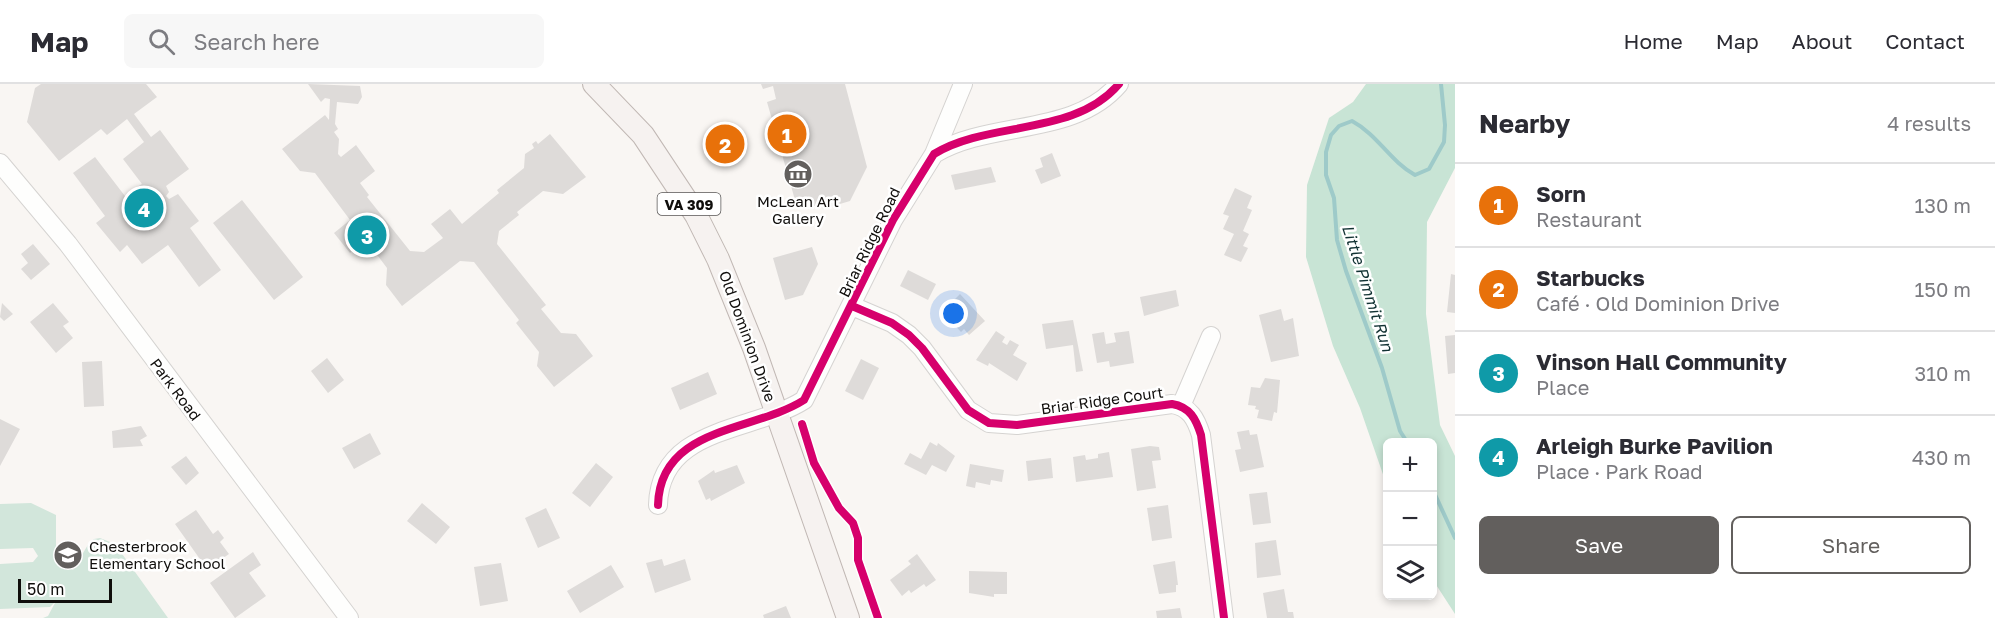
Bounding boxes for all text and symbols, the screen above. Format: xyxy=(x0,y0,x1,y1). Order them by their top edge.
search box xyxy=(124,14,544,68)
text: Map xyxy=(30,25,88,58)
icon: search xyxy=(145,25,178,58)
text: Search here xyxy=(193,28,319,55)
text: Home xyxy=(1623,28,1683,54)
text: Map xyxy=(1716,28,1759,54)
text: About xyxy=(1792,28,1852,54)
text: Contact xyxy=(1885,28,1965,54)
text: Nearby xyxy=(1479,108,1570,139)
text: 4 results xyxy=(1887,111,1971,135)
pin: 1 xyxy=(768,112,806,156)
pin: 2 xyxy=(706,122,744,166)
museum icon: McLean Art Gallery xyxy=(782,158,814,190)
text: Sorn xyxy=(1536,180,1586,207)
street label: Briar Ridge Road xyxy=(835,184,903,300)
pin: 4 xyxy=(124,186,164,230)
place label: McLean Art Gallery xyxy=(757,192,839,227)
road number: VA 309 xyxy=(658,193,720,215)
text: 1 xyxy=(1493,193,1504,217)
text: 130 m xyxy=(1915,193,1971,217)
text: Restaurant xyxy=(1536,207,1642,231)
pin: 3 xyxy=(348,212,386,258)
water label: Little Pimmit Run xyxy=(1338,222,1398,355)
text: Starbucks xyxy=(1536,264,1645,291)
street label: Old Dominion Drive xyxy=(716,268,780,404)
text: 2 xyxy=(1492,277,1505,301)
text: 150 m xyxy=(1915,277,1971,301)
text: Café · Old Dominion Drive xyxy=(1536,291,1779,315)
your location xyxy=(939,299,968,328)
text: Vinson Hall Community xyxy=(1536,348,1787,375)
street label: Park Road xyxy=(147,354,205,424)
text: 3 xyxy=(1492,361,1505,385)
text: 310 m xyxy=(1915,361,1971,385)
text: Place xyxy=(1536,375,1589,399)
street label: Briar Ridge Court xyxy=(1040,382,1164,418)
text: Arleigh Burke Pavilion xyxy=(1536,432,1773,459)
map controls xyxy=(1383,438,1437,600)
button: + xyxy=(1383,438,1437,492)
text: 4 xyxy=(1492,445,1505,469)
text: 430 m xyxy=(1912,445,1971,469)
text: Place · Park Road xyxy=(1536,459,1703,483)
button: − xyxy=(1383,492,1437,546)
button: Save xyxy=(1479,516,1719,574)
button: Share xyxy=(1731,516,1971,574)
place label: Chesterbrook Elementary School xyxy=(89,537,225,572)
school or university icon: Chesterbrook Elementary School xyxy=(52,539,84,571)
button: layers xyxy=(1383,546,1437,600)
scale bar xyxy=(18,576,112,604)
text: 50 m xyxy=(27,579,64,599)

